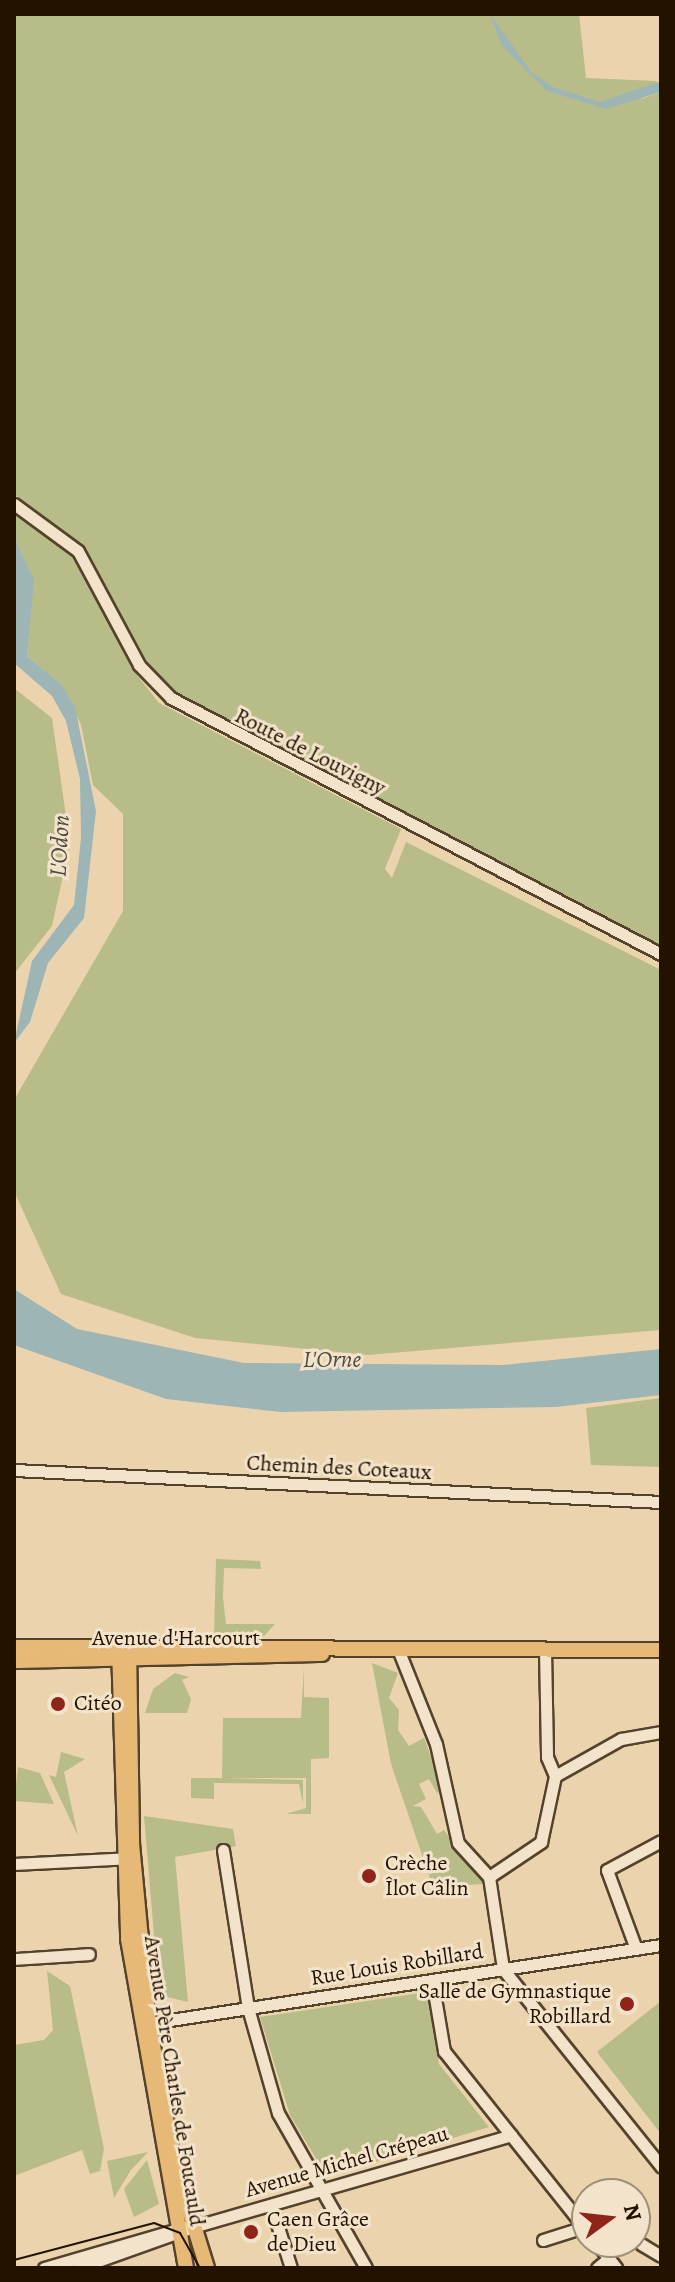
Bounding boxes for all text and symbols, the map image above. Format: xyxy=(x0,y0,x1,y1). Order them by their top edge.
street label: Route de Louvigny xyxy=(230,703,390,801)
water label: L'Odon xyxy=(44,814,76,878)
water label: L'Orne xyxy=(303,1346,361,1374)
street label: Chemin des Coteaux xyxy=(246,1450,432,1486)
street label: Avenue d'Harcourt xyxy=(92,1626,260,1652)
place label: Citéo xyxy=(74,1691,122,1717)
marker: Citéo xyxy=(49,1695,67,1713)
place label: Crèche Îlot Câlin xyxy=(385,1850,469,1902)
marker: Crèche Îlot Câlin xyxy=(360,1867,378,1885)
street label: Avenue Père Charles de Foucauld xyxy=(138,1934,210,2228)
street label: Rue Louis Robillard xyxy=(309,1938,485,1992)
place label: Salle de Gymnastique Robillard xyxy=(418,1978,611,2030)
marker: Salle de Gymnastique Robillard xyxy=(618,1995,636,2013)
street label: Avenue Michel Crépeau xyxy=(242,2120,452,2204)
north arrow xyxy=(571,2178,651,2258)
text: N xyxy=(616,2201,649,2224)
place label: Caen Grâce de Dieu xyxy=(267,2206,369,2258)
marker: Caen Grâce de Dieu xyxy=(242,2223,260,2241)

